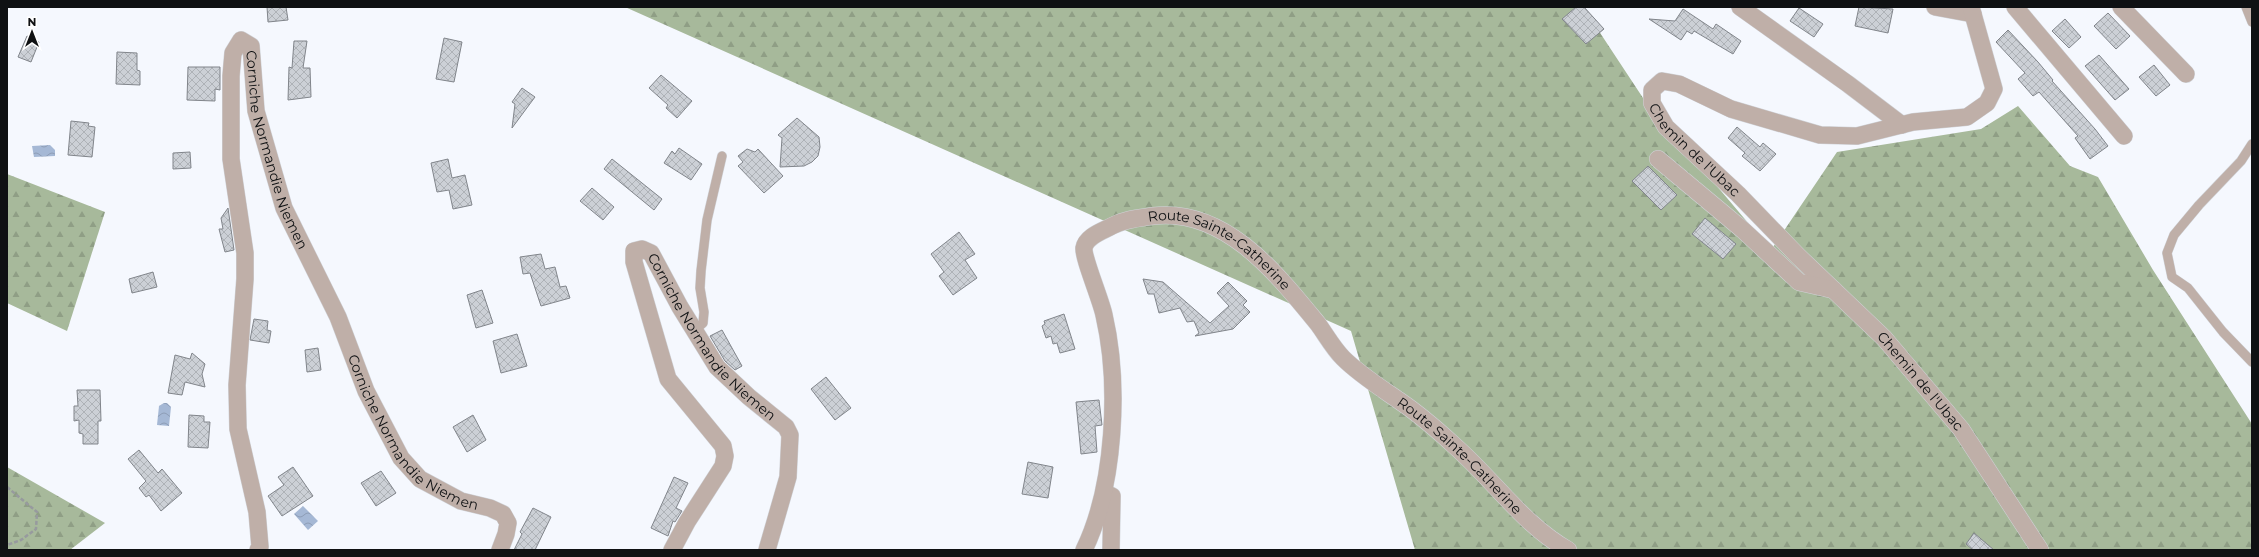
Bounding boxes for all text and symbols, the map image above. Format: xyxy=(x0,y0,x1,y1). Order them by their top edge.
north arrow xyxy=(12,12,52,52)
text: N xyxy=(28,15,36,29)
street label: Corniche Normandie Niemen xyxy=(242,50,312,252)
street label: Chemin de l'Ubac xyxy=(1645,100,1744,201)
street label: Route Sainte-Catherine xyxy=(1147,206,1295,294)
street label: Corniche Normandie Niemen xyxy=(644,250,780,424)
street label: Chemin de l'Ubac xyxy=(1874,327,1968,435)
street label: Corniche Normandie Niemen xyxy=(344,352,480,514)
street label: Route Sainte-Catherine xyxy=(1394,393,1526,518)

